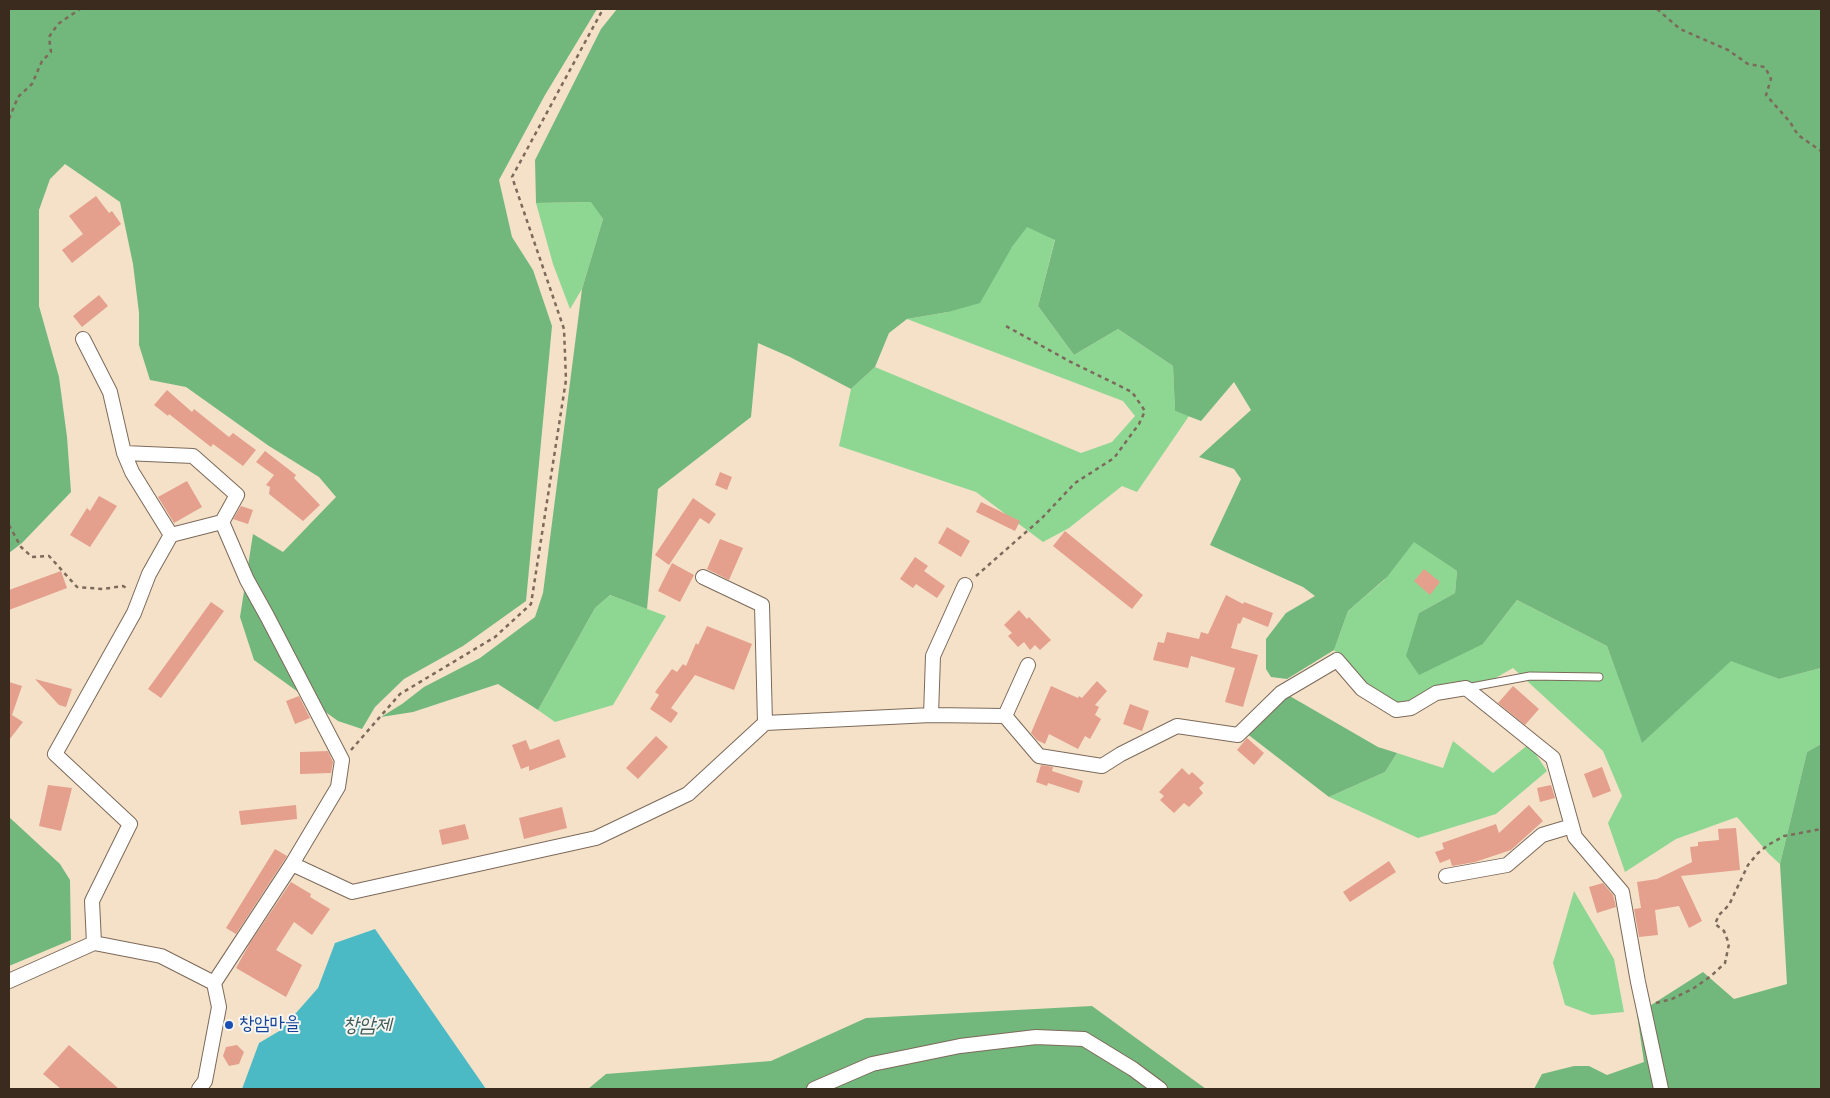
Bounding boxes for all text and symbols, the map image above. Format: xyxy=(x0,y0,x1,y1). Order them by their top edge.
place label: 창암마을 xyxy=(239,1014,300,1036)
water label: 창암제 xyxy=(343,1015,391,1039)
marker: 창암마을 xyxy=(223,1019,235,1031)

